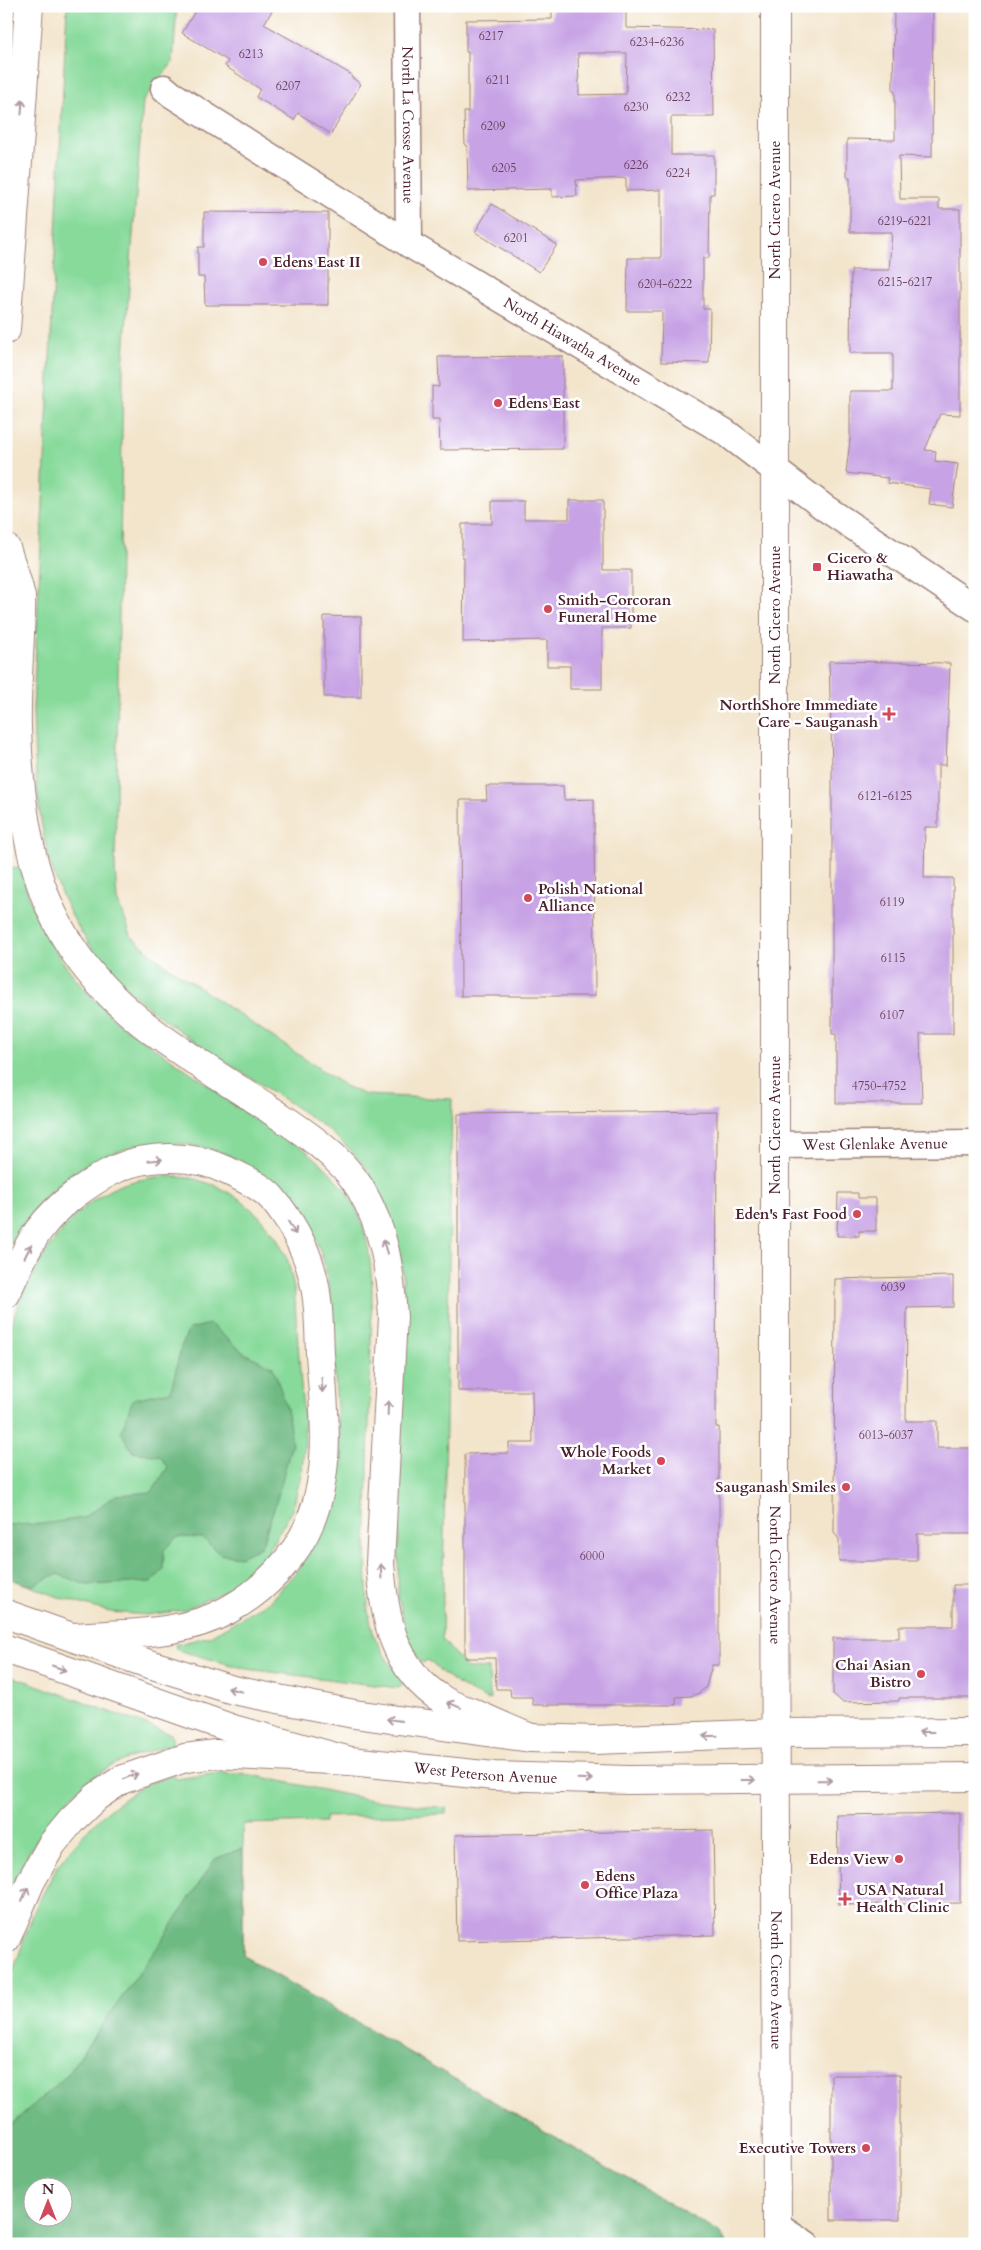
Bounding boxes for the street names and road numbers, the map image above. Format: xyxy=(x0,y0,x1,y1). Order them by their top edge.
street label: North La Crosse Avenue xyxy=(397,46,419,204)
street label: North Cicero Avenue xyxy=(765,140,785,279)
street label: North Hiawatha Avenue xyxy=(500,293,646,390)
street label: North Cicero Avenue xyxy=(765,545,785,684)
street label: North Cicero Avenue xyxy=(765,1055,785,1194)
street label: West Glenlake Avenue xyxy=(801,1133,948,1155)
street label: North Cicero Avenue xyxy=(765,1505,785,1645)
street label: West Peterson Avenue xyxy=(411,1758,558,1788)
street label: North Cicero Avenue xyxy=(766,1910,786,2050)

